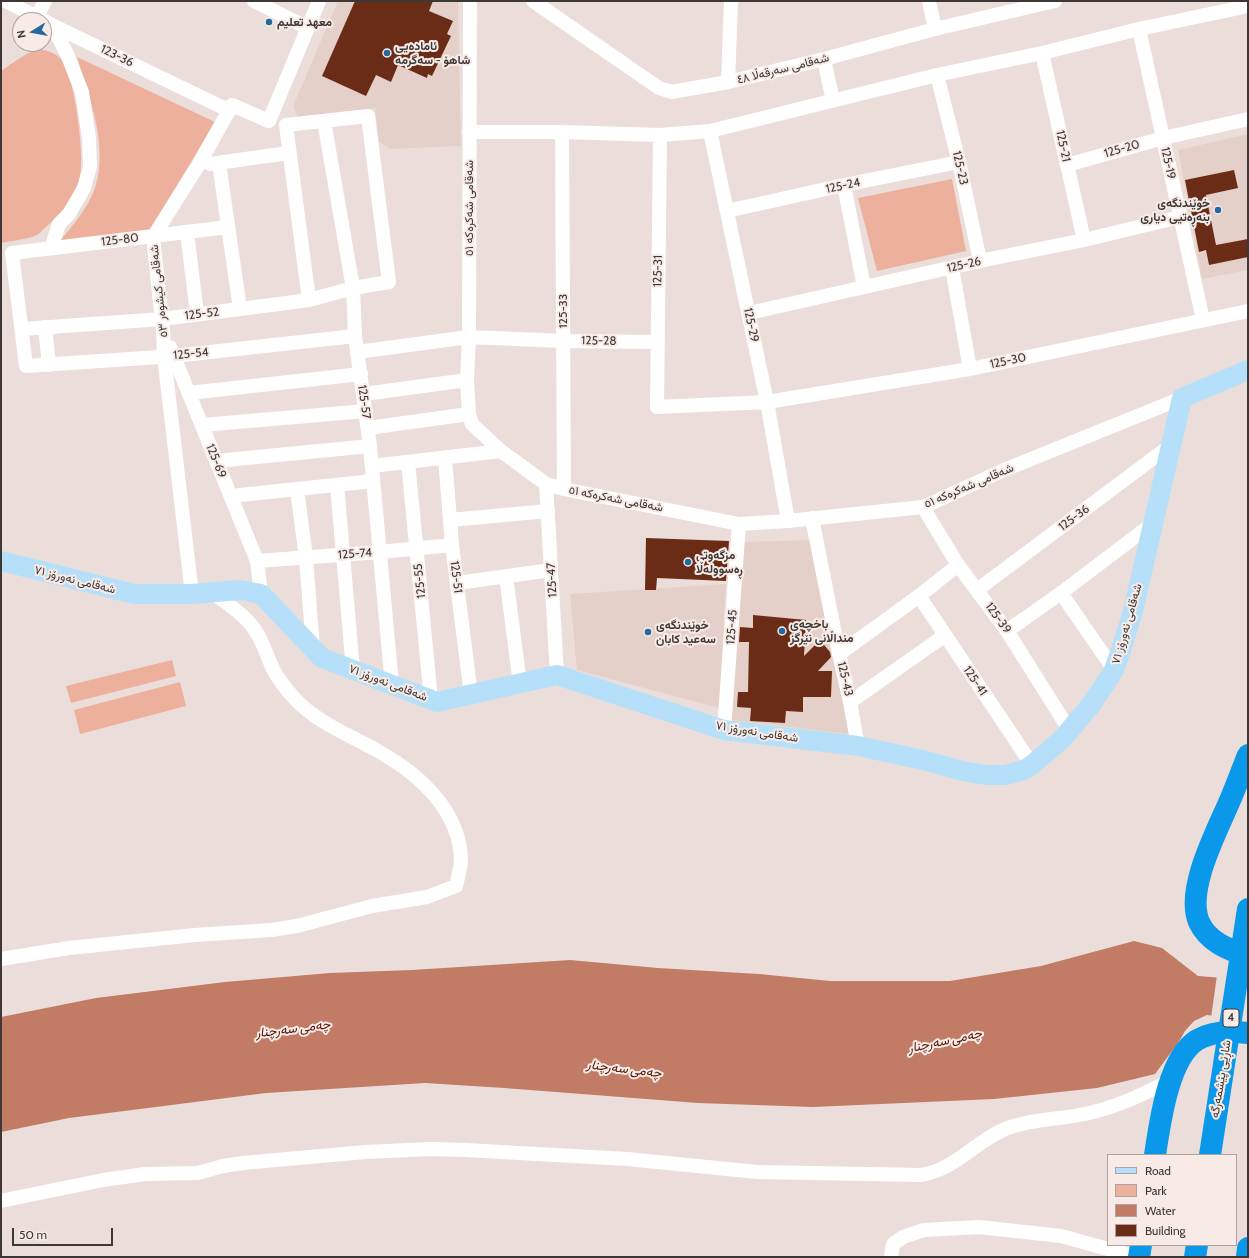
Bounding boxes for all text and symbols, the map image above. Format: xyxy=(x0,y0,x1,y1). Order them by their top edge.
north arrow xyxy=(12,12,52,52)
place label: معهد تعليم xyxy=(277,15,332,29)
marker: معهد تعليم xyxy=(264,17,274,27)
text: N xyxy=(14,29,29,39)
place label: ئامادەیی شاهۆ - سەگرمە xyxy=(395,39,470,67)
street label: 123-36 xyxy=(98,42,136,70)
marker: ئامادەیی شاهۆ - سەگرمە xyxy=(382,48,392,58)
street label: شەقامی سەرقەڵا ٤٨ xyxy=(736,51,830,87)
street label: 125-21 xyxy=(1053,129,1073,163)
street label: 125-20 xyxy=(1103,137,1141,161)
street label: 125-19 xyxy=(1158,146,1178,180)
street label: 125-23 xyxy=(949,150,971,186)
street label: شەقامی شەکرەکە ٥١ xyxy=(462,160,476,256)
street label: 125-24 xyxy=(824,175,862,197)
place label: خوێندنگەی بنەڕەتیی دیاری xyxy=(1140,196,1210,224)
marker: خوێندنگەی بنەڕەتیی دیاری xyxy=(1213,205,1223,215)
street label: 125-80 xyxy=(101,231,139,249)
street label: شەقامی کیشوەر ٥٣ xyxy=(147,244,171,338)
street label: 125-26 xyxy=(945,254,983,276)
street label: 125-31 xyxy=(651,255,665,287)
street label: 125-33 xyxy=(556,294,570,328)
street label: 125-52 xyxy=(184,305,220,323)
street label: 125-29 xyxy=(740,307,762,343)
street label: 125-28 xyxy=(581,333,617,349)
street label: 125-54 xyxy=(173,345,209,363)
street label: 125-30 xyxy=(989,350,1027,372)
street label: 125-57 xyxy=(354,384,374,420)
street label: 125-69 xyxy=(203,442,229,480)
street label: شەقامی شەکرەکە ٥١ xyxy=(922,461,1016,511)
street label: شەقامی شەکرەکە ٥١ xyxy=(568,483,664,515)
street label: 125-36 xyxy=(1056,502,1092,534)
street label: 125-74 xyxy=(337,546,373,562)
place label: مزگەوتی ڕەسوولەڵا xyxy=(696,548,743,576)
marker: مزگەوتی ڕەسوولەڵا xyxy=(683,557,693,567)
street label: 125-51 xyxy=(447,560,465,594)
street label: 125-47 xyxy=(544,562,560,598)
street label: شەقامی نەورۆز ٧١ xyxy=(33,563,117,597)
street label: 125-55 xyxy=(411,563,429,599)
street label: شەقامی نەورۆز ٧١ xyxy=(1109,582,1145,666)
street label: 125-39 xyxy=(982,600,1014,636)
street label: 125-45 xyxy=(724,609,740,645)
place label: باخچەی منداڵانی نێرگز xyxy=(790,617,854,645)
place label: خوێندنگەی سەعید کابان xyxy=(656,618,716,646)
marker: باخچەی منداڵانی نێرگز xyxy=(777,626,787,636)
marker: خوێندنگەی سەعید کابان xyxy=(643,627,653,637)
street label: 125-43 xyxy=(834,660,856,698)
street label: شەقامی نەورۆز ٧١ xyxy=(347,661,429,705)
street label: 125-41 xyxy=(960,663,990,699)
street label: شەقامی نەورۆز ٧١ xyxy=(715,718,799,746)
road number: 4 xyxy=(1223,1009,1239,1027)
water label: چەمی سەرچنار xyxy=(255,1017,331,1041)
water label: چەمی سەرچنار xyxy=(907,1026,983,1056)
street label: شاڕێی پێشمەرگە xyxy=(1208,1039,1234,1119)
water label: چەمی سەرچنار xyxy=(586,1057,662,1081)
legend xyxy=(1107,1154,1237,1246)
text: Road xyxy=(1145,1163,1171,1178)
text: Park xyxy=(1145,1183,1167,1198)
text: Water xyxy=(1145,1203,1175,1218)
scale bar xyxy=(14,1220,115,1246)
text: Building xyxy=(1145,1223,1186,1238)
text: 50 m xyxy=(19,1227,47,1242)

